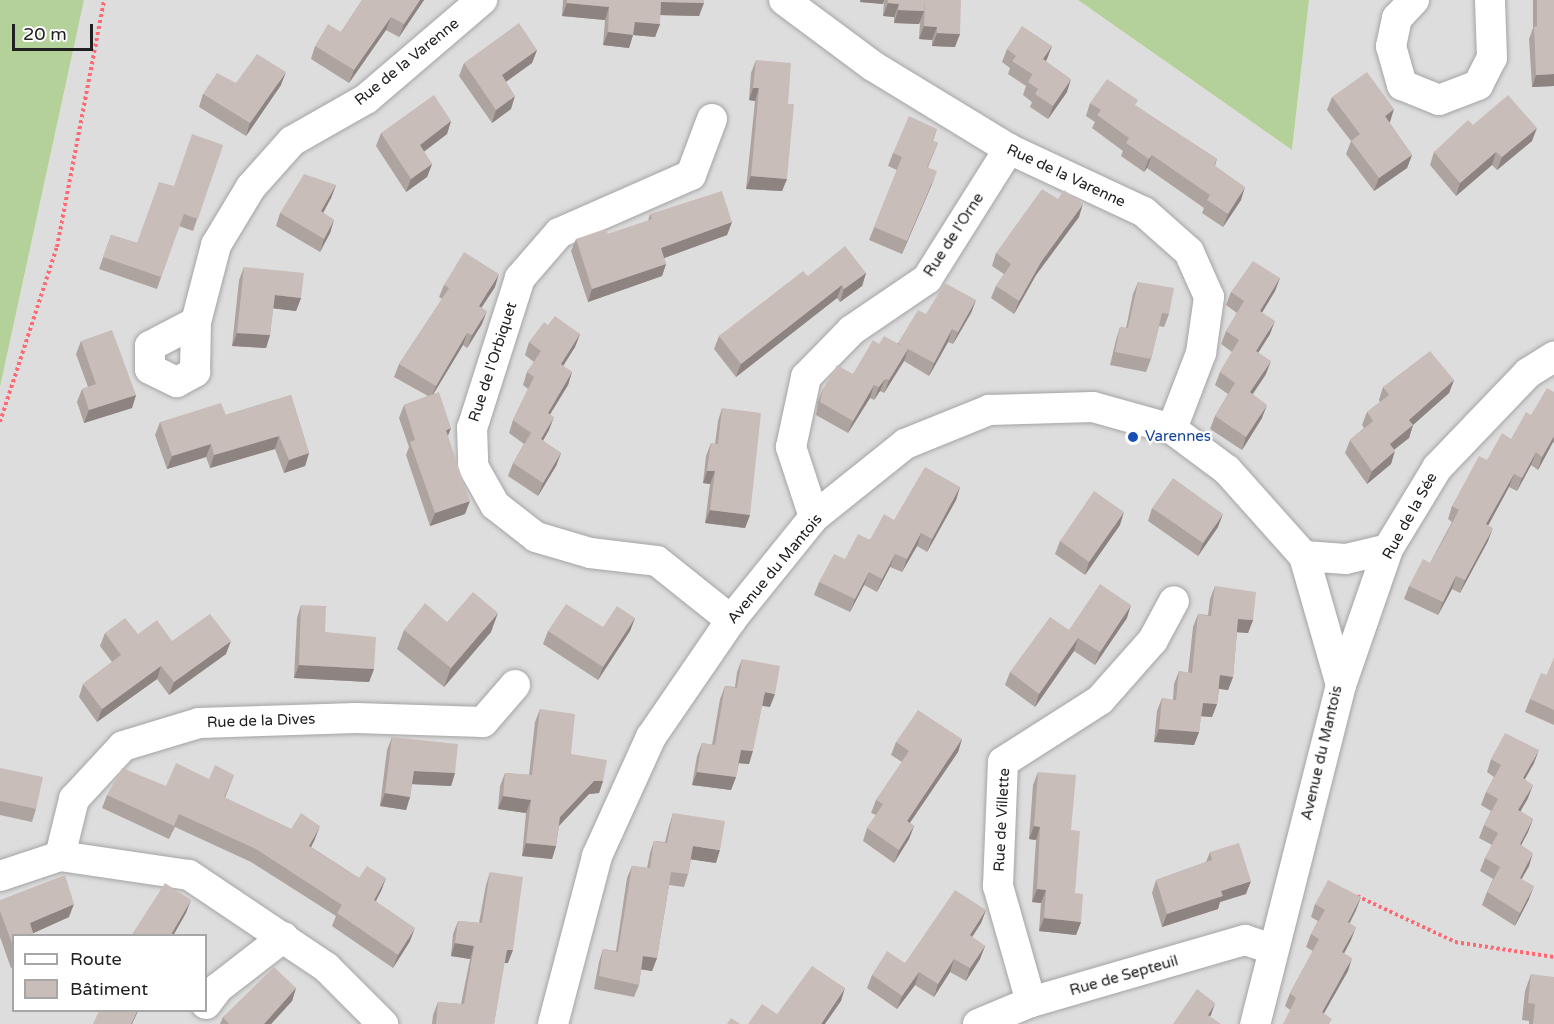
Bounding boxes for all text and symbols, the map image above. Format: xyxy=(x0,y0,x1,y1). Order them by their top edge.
scale bar xyxy=(15,12,96,50)
street label: Rue de la Varenne xyxy=(351,14,463,110)
text: 20 m xyxy=(23,23,67,45)
street label: Rue de la Varenne xyxy=(1004,141,1128,211)
street label: Rue de l'Orne xyxy=(920,190,988,280)
street label: Rue de l'Orbiquet xyxy=(465,300,521,424)
place label: Varennes xyxy=(1145,428,1211,446)
marker: Varennes xyxy=(1126,430,1140,444)
street label: Rue de la Sée xyxy=(1379,470,1441,562)
street label: Avenue du Mantois xyxy=(724,510,826,628)
street label: Avenue du Mantois xyxy=(1298,684,1346,822)
street label: Rue de la Dives xyxy=(206,710,316,732)
street label: Rue de Villette xyxy=(990,768,1014,872)
legend xyxy=(12,934,207,1012)
text: Route xyxy=(70,948,122,970)
street label: Rue de Septeuil xyxy=(1068,952,1180,1000)
text: Bâtiment xyxy=(70,978,148,1000)

